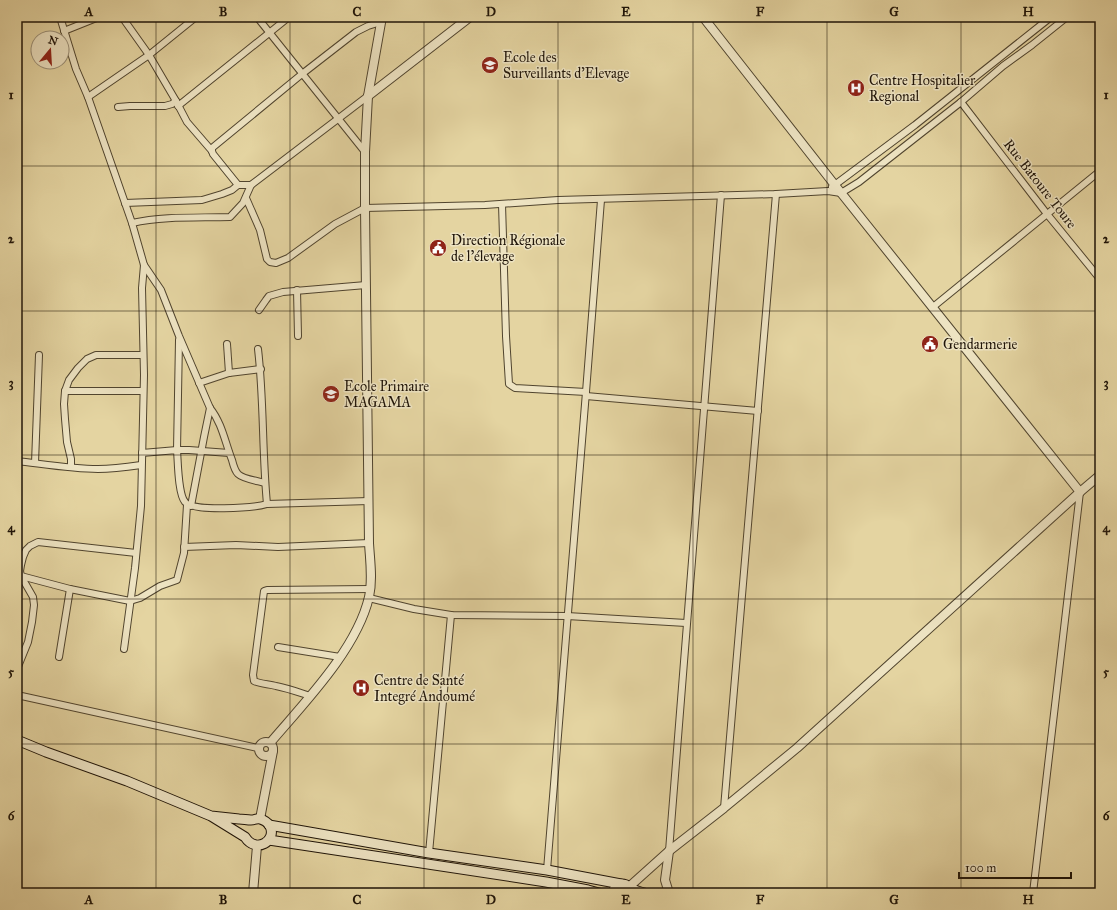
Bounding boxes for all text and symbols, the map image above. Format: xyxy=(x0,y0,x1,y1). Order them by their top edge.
text: A xyxy=(84,4,94,20)
text: B xyxy=(219,4,228,20)
text: C xyxy=(353,4,362,20)
text: D xyxy=(486,4,496,20)
text: E xyxy=(621,4,631,20)
text: F xyxy=(756,4,765,20)
text: G xyxy=(889,4,899,20)
text: H xyxy=(1022,4,1034,20)
north arrow xyxy=(30,30,70,70)
text: N xyxy=(46,33,60,49)
place label: Ecole des Surveillants d'Elevage xyxy=(503,49,629,82)
school or university icon: Ecole des Surveillants d'Elevage xyxy=(480,55,500,75)
place label: Centre Hospitalier Regional xyxy=(869,72,976,105)
hospital icon: Centre Hospitalier Regional xyxy=(846,78,866,98)
text: 1 xyxy=(8,87,14,103)
text: 1 xyxy=(1103,87,1109,103)
street label: Rue Batoure Toure xyxy=(1000,136,1080,232)
text: 2 xyxy=(8,231,15,247)
text: 2 xyxy=(1103,231,1110,247)
place label: Direction Régionale de l'élevage xyxy=(451,232,566,265)
public building icon: Direction Régionale de l'élevage xyxy=(428,238,448,258)
public building icon: Gendarmerie xyxy=(920,334,940,354)
place label: Gendarmerie xyxy=(943,336,1017,353)
text: 3 xyxy=(8,375,14,391)
text: 3 xyxy=(1103,375,1109,391)
place label: Ecole Primaire MAGAMA xyxy=(344,378,429,411)
school or university icon: Ecole Primaire MAGAMA xyxy=(321,384,341,404)
text: 4 xyxy=(7,520,15,536)
text: 4 xyxy=(1102,520,1110,536)
text: 5 xyxy=(8,664,15,680)
text: 5 xyxy=(1103,664,1110,680)
place label: Centre de Santé Integré Andoumé xyxy=(374,672,475,705)
hospital icon: Centre de Santé Integré Andoumé xyxy=(351,678,371,698)
text: 6 xyxy=(8,808,16,824)
text: 6 xyxy=(1103,808,1111,824)
scale bar xyxy=(959,854,1071,880)
text: 100 m xyxy=(965,861,996,875)
text: A xyxy=(84,892,94,908)
text: B xyxy=(219,892,228,908)
text: C xyxy=(353,892,362,908)
text: D xyxy=(486,892,496,908)
text: E xyxy=(621,892,631,908)
text: F xyxy=(756,892,765,908)
text: G xyxy=(889,892,899,908)
text: H xyxy=(1022,892,1034,908)

